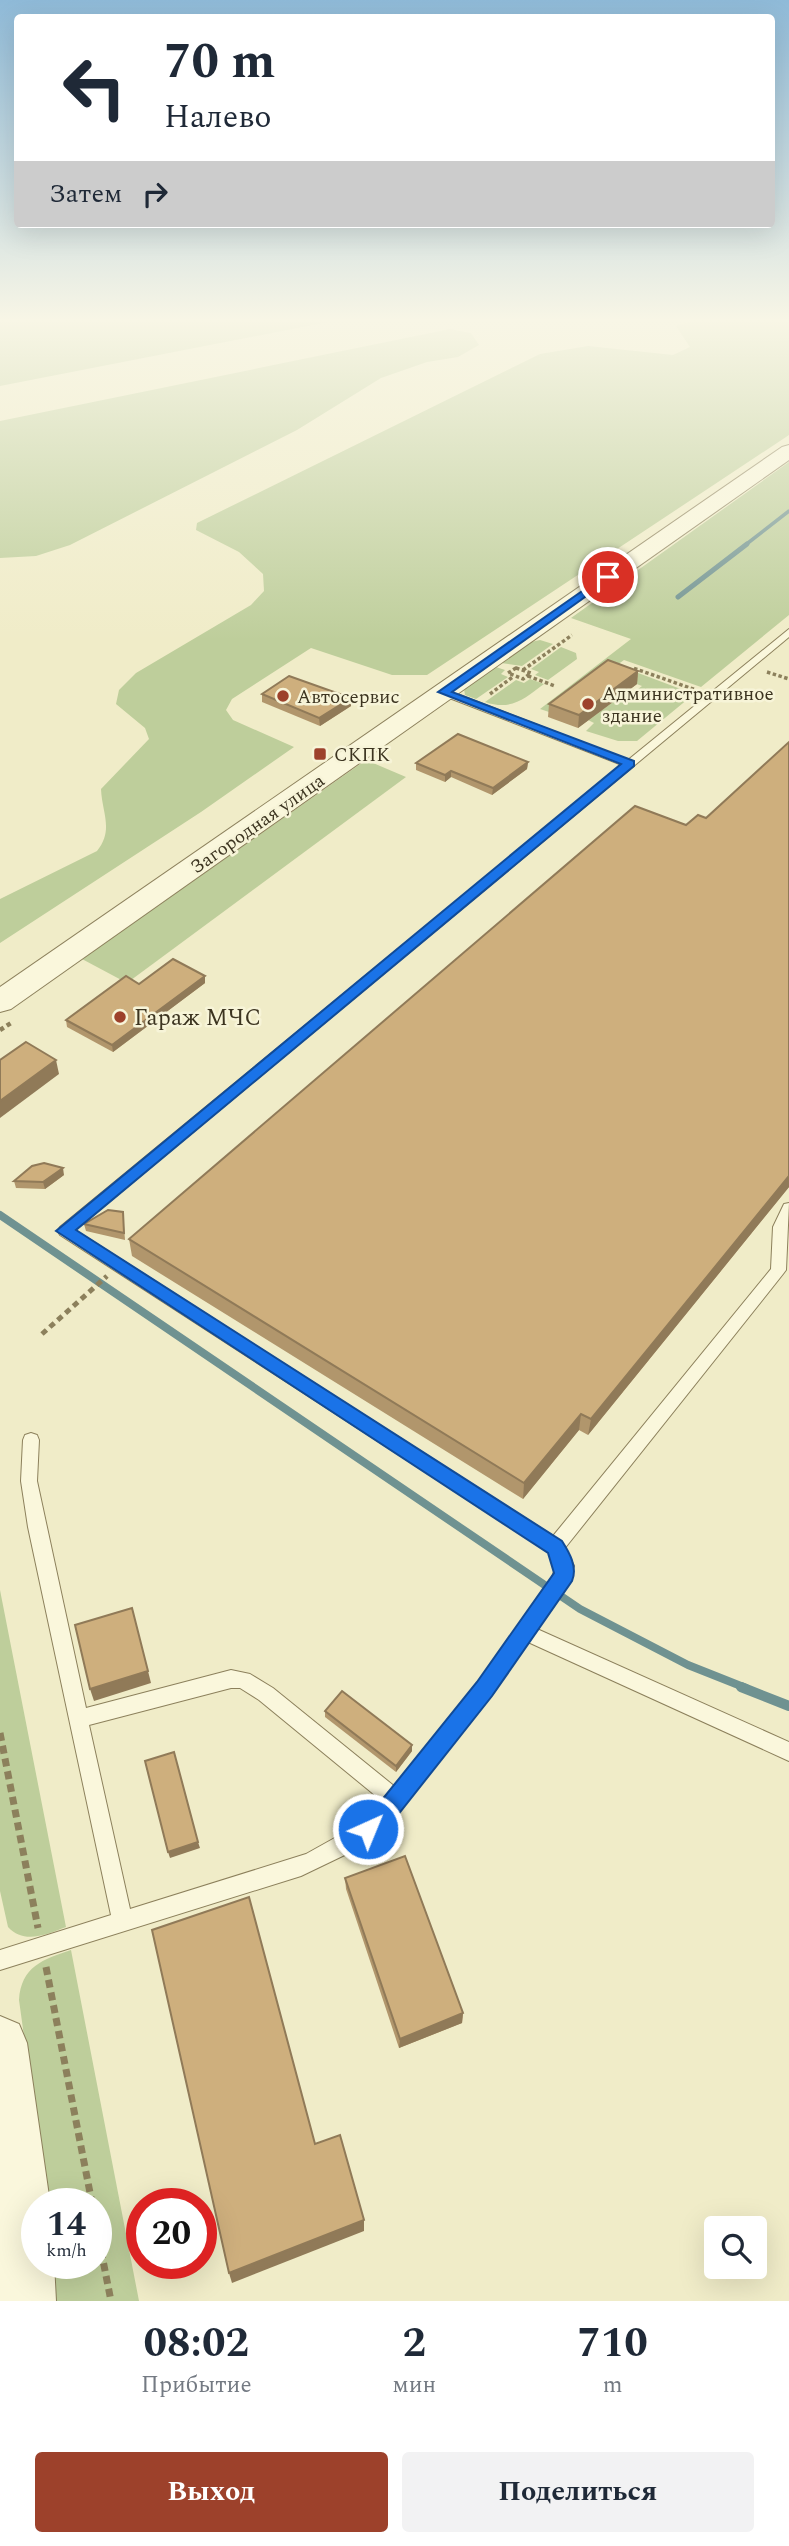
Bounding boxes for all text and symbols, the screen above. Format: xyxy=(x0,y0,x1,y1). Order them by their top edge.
text: 70 m xyxy=(164,25,275,100)
icon: left xyxy=(49,42,140,133)
text: Налево xyxy=(164,93,272,142)
text: Затем xyxy=(49,174,122,214)
icon: right xyxy=(136,175,174,213)
pin xyxy=(578,547,638,607)
icon: arrive xyxy=(589,558,627,596)
place label: Административное здание xyxy=(602,680,774,731)
place label: Автосервис xyxy=(297,683,400,712)
marker: Автосервис xyxy=(275,688,291,704)
marker: Административное здание xyxy=(580,696,596,712)
place label: СКПК xyxy=(334,741,390,770)
marker: СКПК xyxy=(312,746,328,762)
street label: Загородная улица xyxy=(185,766,332,882)
place label: Гараж МЧС xyxy=(134,1001,261,1036)
marker: Гараж МЧС xyxy=(112,1009,128,1025)
position arrow xyxy=(331,1792,405,1866)
speed limit sign: 20 xyxy=(126,2188,217,2279)
text: 14 xyxy=(47,2198,86,2251)
map controls xyxy=(704,2216,767,2279)
button: search xyxy=(704,2216,767,2279)
text: km/h xyxy=(46,2237,87,2264)
text: 08:02 xyxy=(144,2312,249,2375)
text: 2 xyxy=(403,2312,426,2375)
text: 710 xyxy=(577,2312,648,2375)
text: Прибытие xyxy=(141,2368,252,2403)
text: мин xyxy=(393,2368,436,2403)
text: m xyxy=(603,2368,622,2403)
button: Выход xyxy=(35,2452,388,2532)
button: Поделиться xyxy=(402,2452,754,2532)

